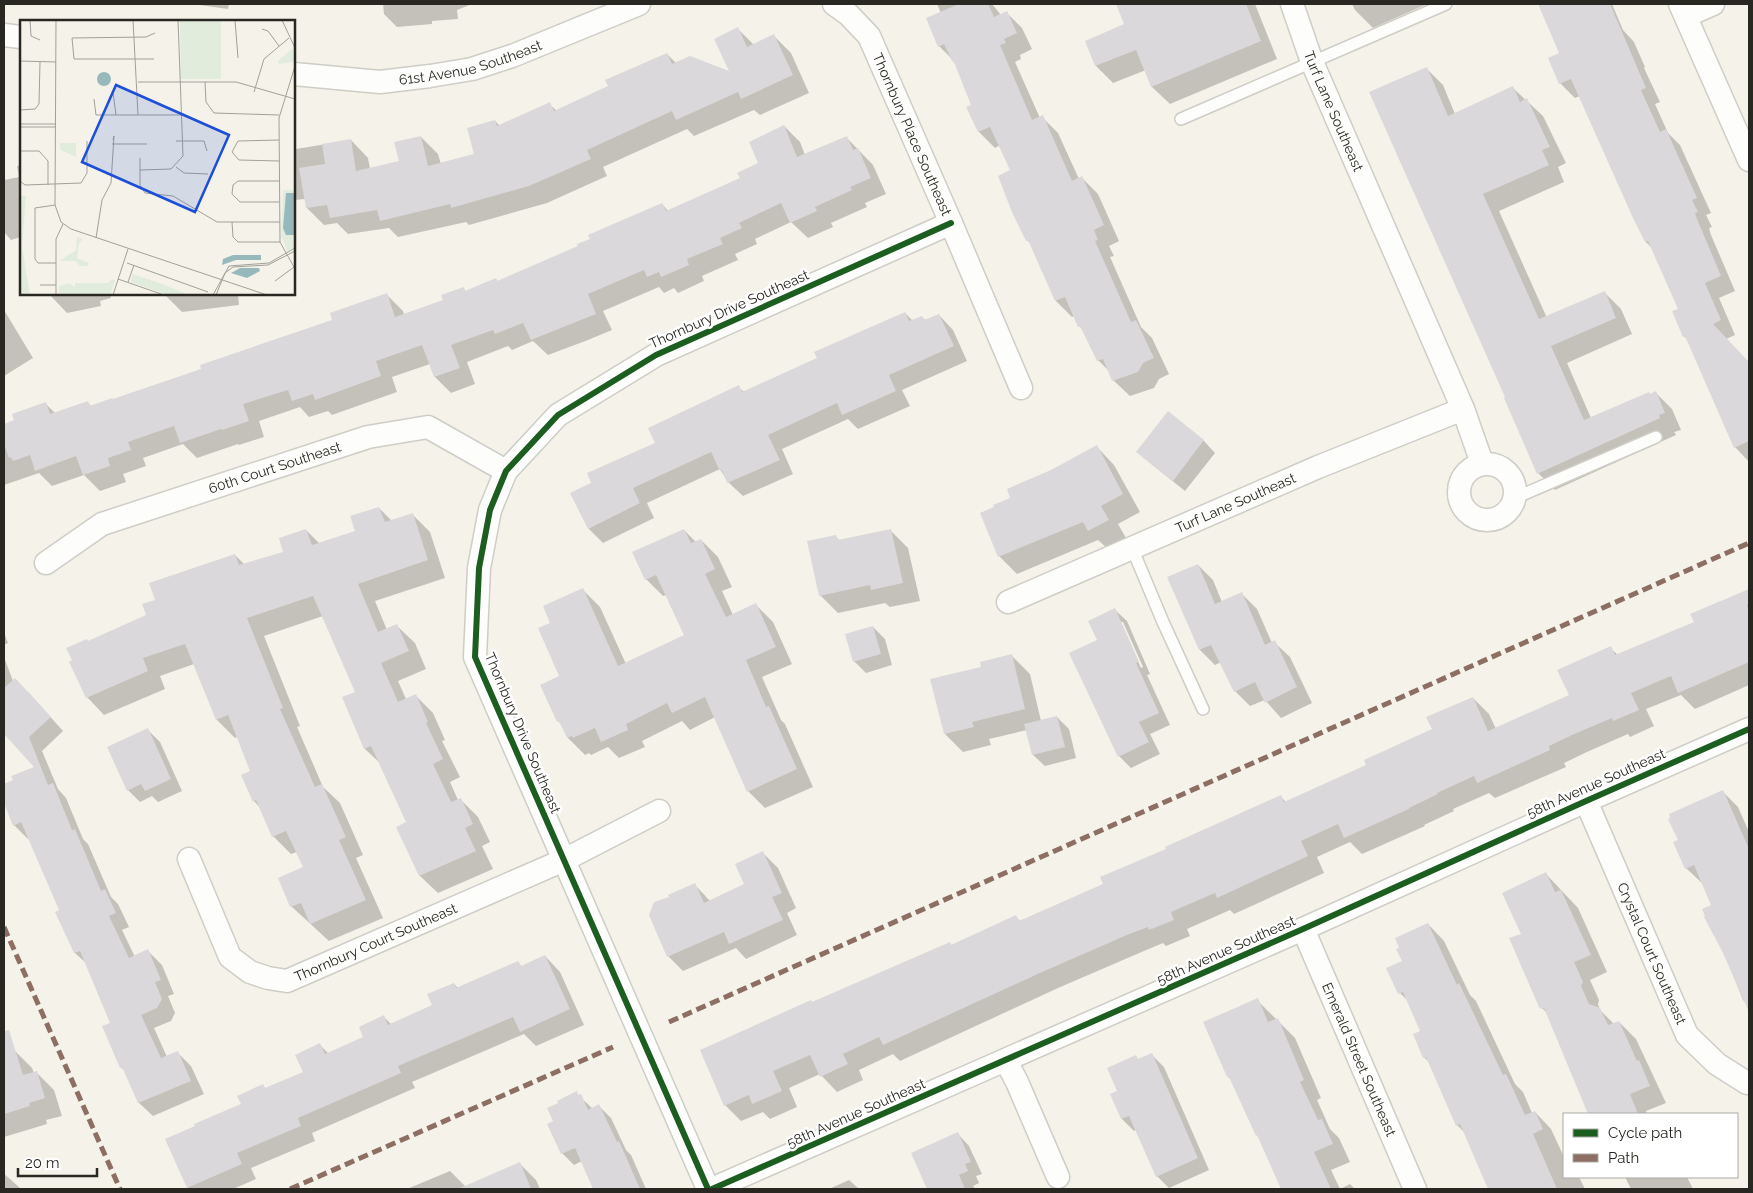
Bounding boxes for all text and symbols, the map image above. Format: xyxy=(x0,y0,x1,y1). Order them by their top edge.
inset map xyxy=(20,20,295,295)
street label: 61st Avenue Southeast xyxy=(398,37,544,88)
street label: Turf Lane Southeast xyxy=(1301,49,1367,174)
street label: Thornbury Place Southeast xyxy=(869,51,955,218)
street label: Thornbury Drive Southeast xyxy=(647,266,812,351)
street label: 60th Court Southeast xyxy=(207,438,343,497)
street label: Turf Lane Southeast xyxy=(1173,470,1298,536)
street label: Thornbury Drive Southeast xyxy=(482,650,564,816)
street label: 58th Avenue Southeast xyxy=(1524,745,1668,821)
street label: Crystal Court Southeast xyxy=(1614,880,1690,1027)
street label: Thornbury Court Southeast xyxy=(292,900,459,985)
street label: 58th Avenue Southeast xyxy=(1154,912,1298,988)
street label: Emerald Street Southeast xyxy=(1319,980,1399,1139)
street label: 58th Avenue Southeast xyxy=(784,1075,928,1151)
legend xyxy=(1563,1113,1738,1178)
text: Cycle path xyxy=(1608,1124,1682,1142)
scale bar xyxy=(18,1146,96,1178)
text: Path xyxy=(1608,1149,1639,1167)
text: 20 m xyxy=(25,1154,60,1172)

